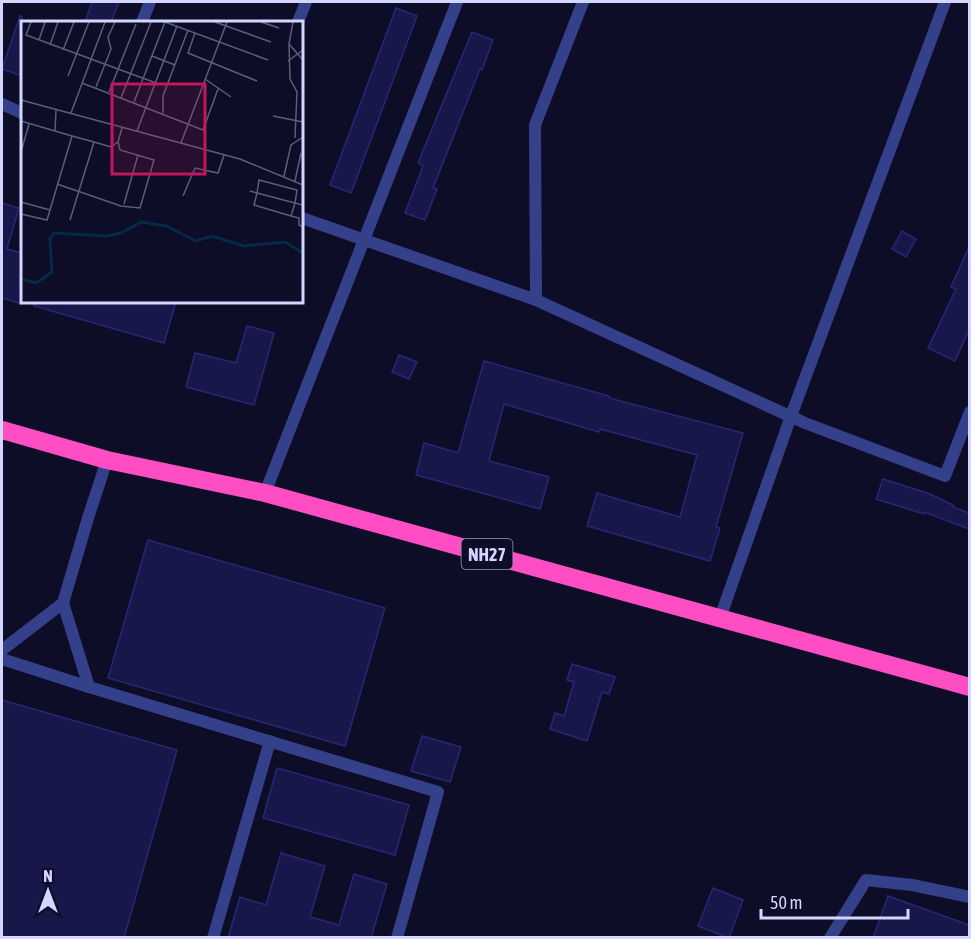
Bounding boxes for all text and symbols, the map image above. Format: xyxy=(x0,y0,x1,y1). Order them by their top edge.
inset map xyxy=(21,21,303,303)
road number: NH27 xyxy=(462,539,512,569)
north arrow xyxy=(18,861,78,921)
text: N xyxy=(43,867,53,885)
scale bar xyxy=(761,882,908,920)
text: 50 m xyxy=(770,892,802,913)

